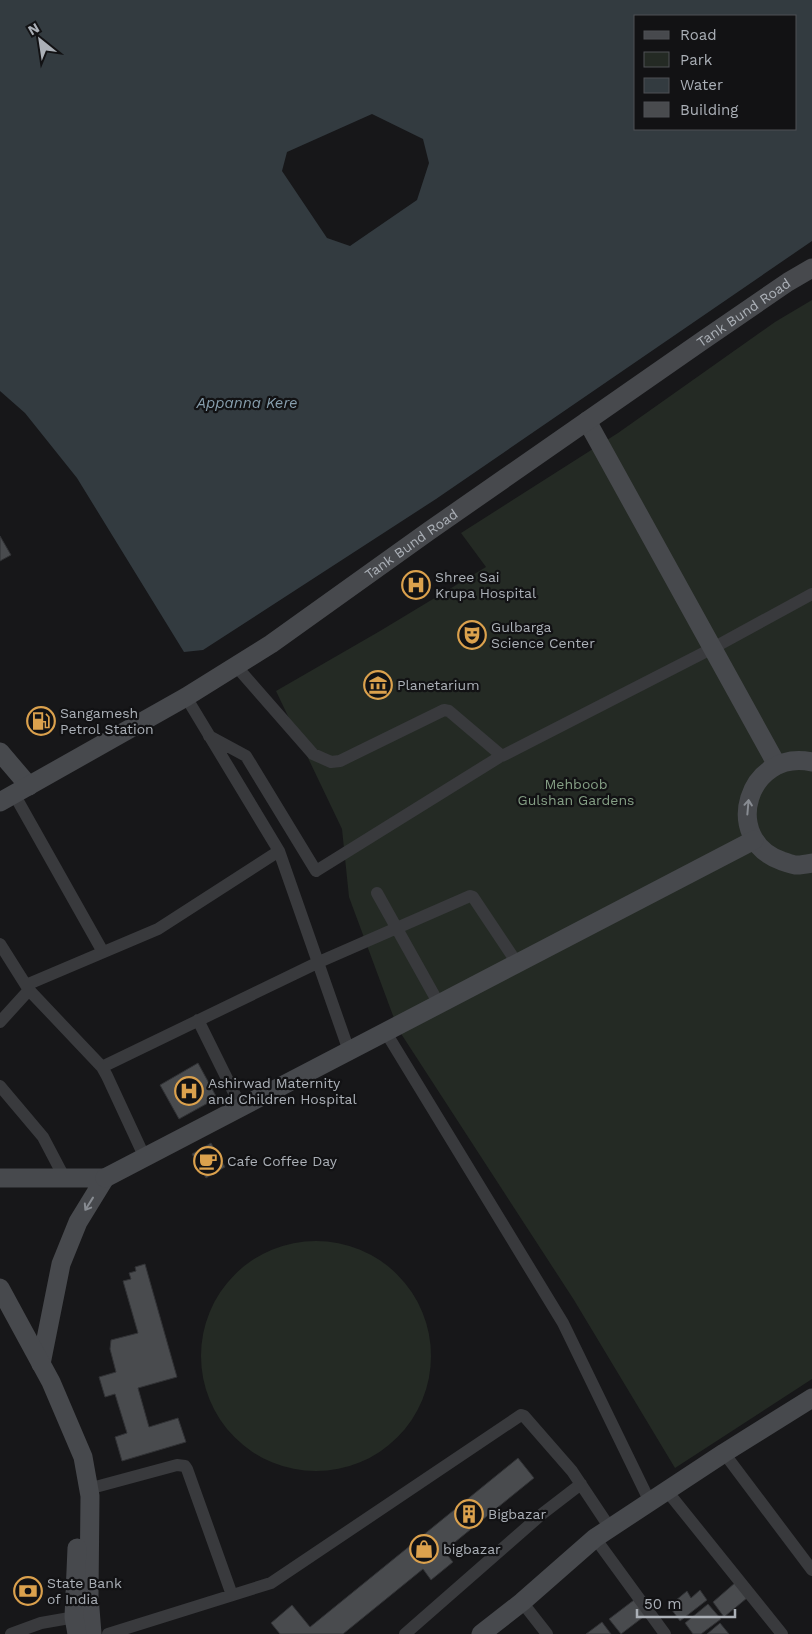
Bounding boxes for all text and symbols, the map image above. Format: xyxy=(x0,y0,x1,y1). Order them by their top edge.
north arrow xyxy=(15,15,65,65)
legend xyxy=(634,15,797,130)
text: N xyxy=(25,19,42,38)
text: Road xyxy=(680,26,717,44)
text: Park xyxy=(680,51,713,69)
text: Water xyxy=(680,76,723,94)
text: Building xyxy=(680,101,738,119)
street label: Tank Bund Road xyxy=(694,275,794,350)
water label: Appanna Kere xyxy=(195,394,298,412)
street label: Tank Bund Road xyxy=(362,505,461,582)
place label: Shree Sai Krupa Hospital xyxy=(435,569,537,601)
hospital icon: Shree Sai Krupa Hospital xyxy=(401,570,431,600)
place label: Gulbarga Science Center xyxy=(491,619,595,651)
theatre icon: Gulbarga Science Center xyxy=(457,620,487,650)
museum icon: Planetarium xyxy=(363,670,393,700)
place label: Planetarium xyxy=(397,677,480,693)
place label: Sangamesh Petrol Station xyxy=(60,705,154,737)
fuel station icon: Sangamesh Petrol Station xyxy=(26,706,56,736)
park label: Mehboob Gulshan Gardens xyxy=(518,776,634,808)
one-way arrow xyxy=(743,799,752,815)
place label: Ashirwad Maternity and Children Hospital xyxy=(208,1075,357,1107)
hospital icon: Ashirwad Maternity and Children Hospital xyxy=(174,1076,204,1106)
cafe icon: Cafe Coffee Day xyxy=(193,1146,223,1176)
place label: Cafe Coffee Day xyxy=(227,1153,338,1169)
one-way arrow xyxy=(84,1197,94,1211)
building icon: Bigbazar xyxy=(454,1499,484,1529)
place label: Bigbazar xyxy=(488,1506,546,1522)
shop icon: bigbazar xyxy=(409,1534,439,1564)
place label: bigbazar xyxy=(443,1541,501,1557)
place label: State Bank of India xyxy=(47,1575,122,1607)
bank icon: State Bank of India xyxy=(13,1576,43,1606)
scale bar xyxy=(637,1586,734,1618)
text: 50 m xyxy=(644,1595,681,1613)

